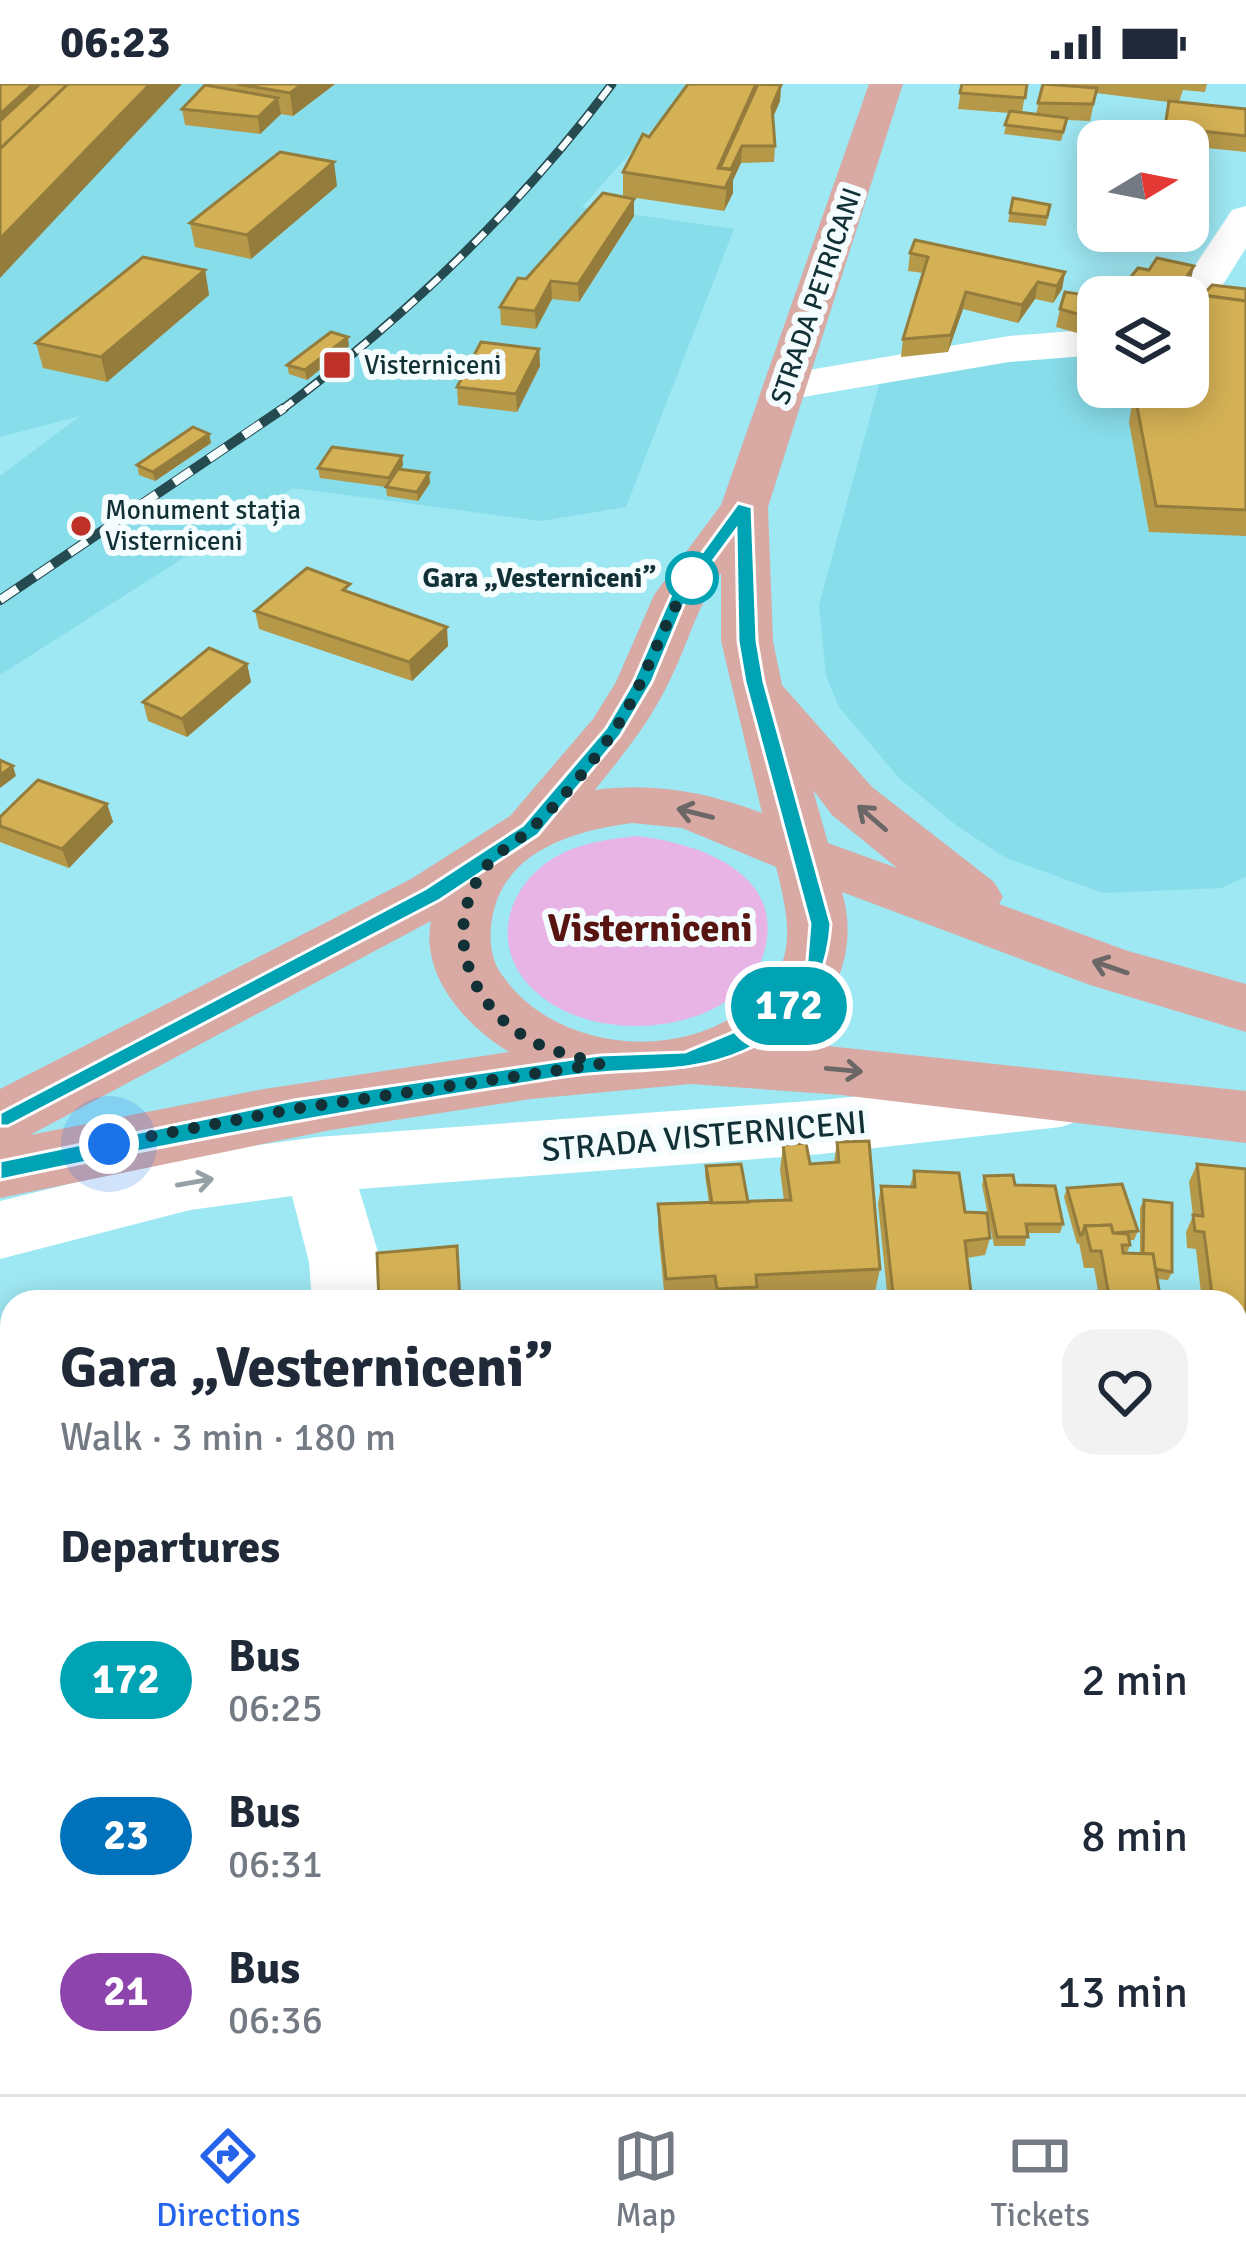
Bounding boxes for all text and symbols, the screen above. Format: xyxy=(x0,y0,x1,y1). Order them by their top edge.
text: 06:23 xyxy=(60,15,170,70)
north arrow xyxy=(1077,120,1209,252)
map controls xyxy=(1077,120,1209,408)
street label: STRADA PETRICANI xyxy=(764,183,869,409)
button: layers xyxy=(1077,276,1209,408)
marker: Visterniceni xyxy=(321,349,353,381)
place label: Visterniceni xyxy=(364,349,501,382)
place label: Monument stația Visterniceni xyxy=(105,494,301,558)
marker: Monument stația Visterniceni xyxy=(68,513,94,539)
marker: Gara „Vesterniceni” xyxy=(667,553,717,603)
place label: Gara „Vesterniceni” xyxy=(423,562,656,595)
one-way arrow xyxy=(677,801,715,823)
one-way arrow xyxy=(858,805,888,833)
district label: Visterniceni xyxy=(547,904,753,952)
one-way arrow xyxy=(1092,955,1130,977)
line badge: 172 xyxy=(720,967,858,1045)
text: 172 xyxy=(755,980,823,1031)
one-way arrow xyxy=(824,1059,863,1082)
street label: STRADA VISTERNICENI xyxy=(540,1102,868,1171)
your location xyxy=(79,1114,139,1174)
one-way arrow xyxy=(175,1170,214,1193)
button: heart xyxy=(1062,1329,1188,1455)
text: Gara „Vesterniceni” xyxy=(60,1332,553,1403)
text: Walk · 3 min · 180 m xyxy=(60,1413,396,1461)
text: Departures xyxy=(60,1520,280,1575)
text: Bus xyxy=(228,1629,300,1684)
text: 2 min xyxy=(1081,1653,1188,1708)
text: 172 xyxy=(92,1654,160,1705)
text: 06:25 xyxy=(228,1684,323,1732)
text: Bus xyxy=(228,1785,300,1840)
text: 8 min xyxy=(1081,1809,1188,1864)
text: 23 xyxy=(103,1810,149,1861)
text: 06:31 xyxy=(228,1840,323,1888)
text: Bus xyxy=(228,1941,300,1996)
text: 13 min xyxy=(1057,1965,1188,2020)
text: 21 xyxy=(103,1966,149,2017)
text: 06:36 xyxy=(228,1996,323,2044)
tab: Directions xyxy=(156,2123,300,2236)
tab: Map xyxy=(613,2123,679,2236)
tab: Tickets xyxy=(991,2123,1090,2236)

